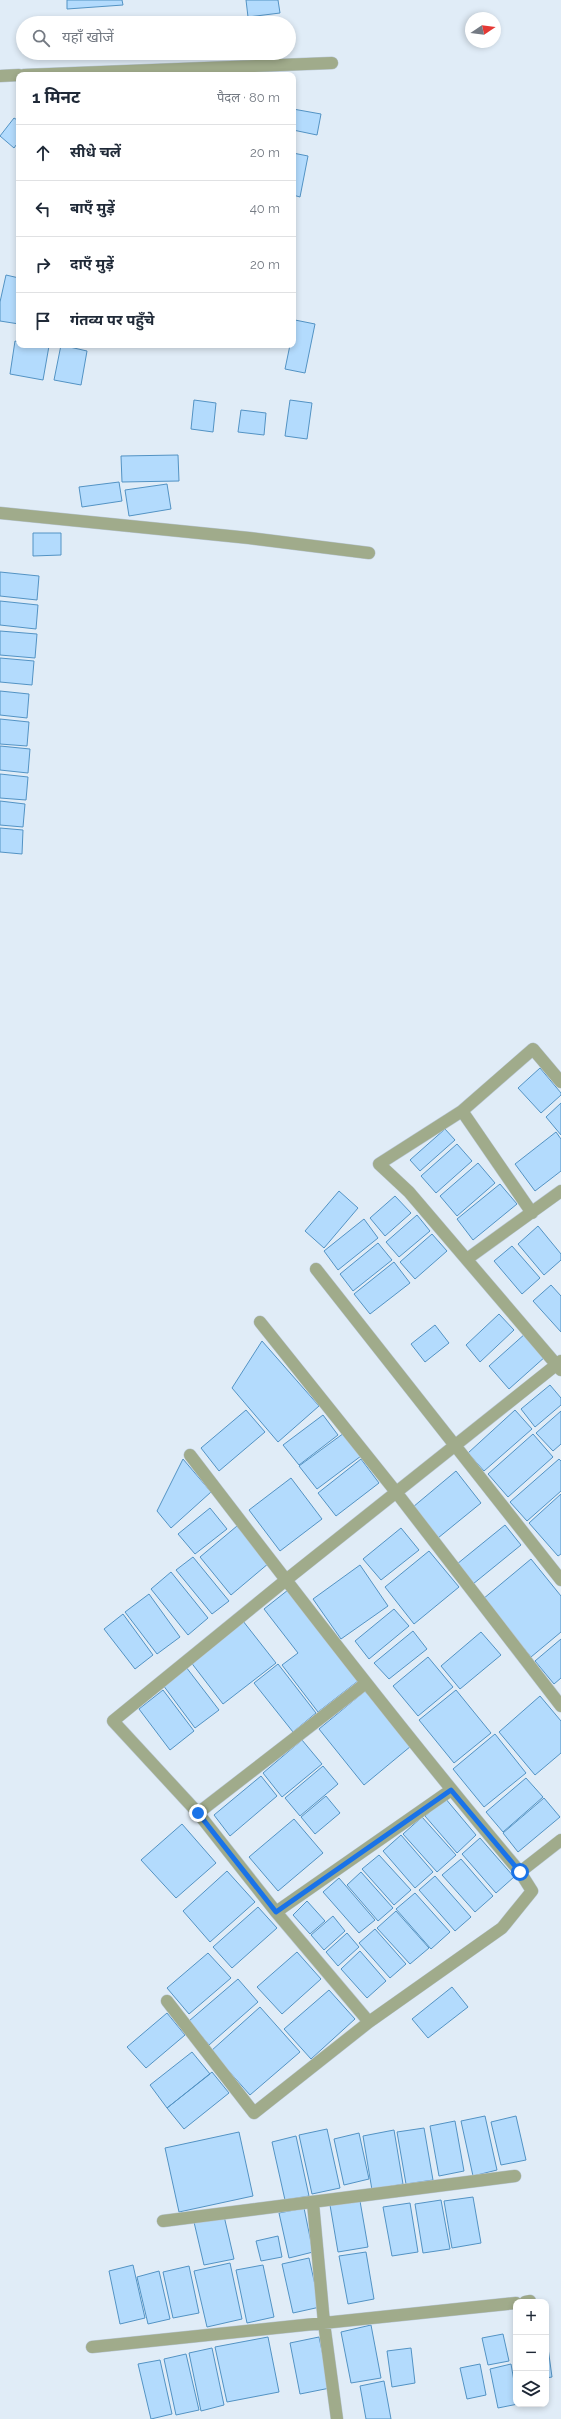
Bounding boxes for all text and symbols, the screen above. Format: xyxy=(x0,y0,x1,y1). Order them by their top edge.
north arrow xyxy=(465,12,501,48)
search box xyxy=(16,16,296,60)
icon: search xyxy=(30,27,52,49)
text: यहाँ खोजें xyxy=(62,28,114,46)
text: 1 मिनट xyxy=(32,87,80,107)
text: पैदल · 80 m xyxy=(217,90,280,105)
icon: ahead xyxy=(32,142,54,164)
text: सीधे चलें xyxy=(70,143,121,161)
text: 20 m xyxy=(250,145,280,160)
icon: left xyxy=(32,198,54,220)
text: बाएँ मुड़ें xyxy=(70,199,115,217)
text: 40 m xyxy=(250,201,280,216)
icon: right xyxy=(32,254,54,276)
text: दाएँ मुड़ें xyxy=(70,255,114,273)
text: 20 m xyxy=(250,257,280,272)
icon: arrive xyxy=(32,310,54,332)
text: गंतव्य पर पहुँचे xyxy=(70,311,154,329)
route end xyxy=(189,1804,207,1822)
route start xyxy=(511,1863,529,1881)
map controls xyxy=(513,2299,549,2407)
button: + xyxy=(513,2299,549,2335)
button: − xyxy=(513,2335,549,2371)
button: layers xyxy=(513,2371,549,2407)

